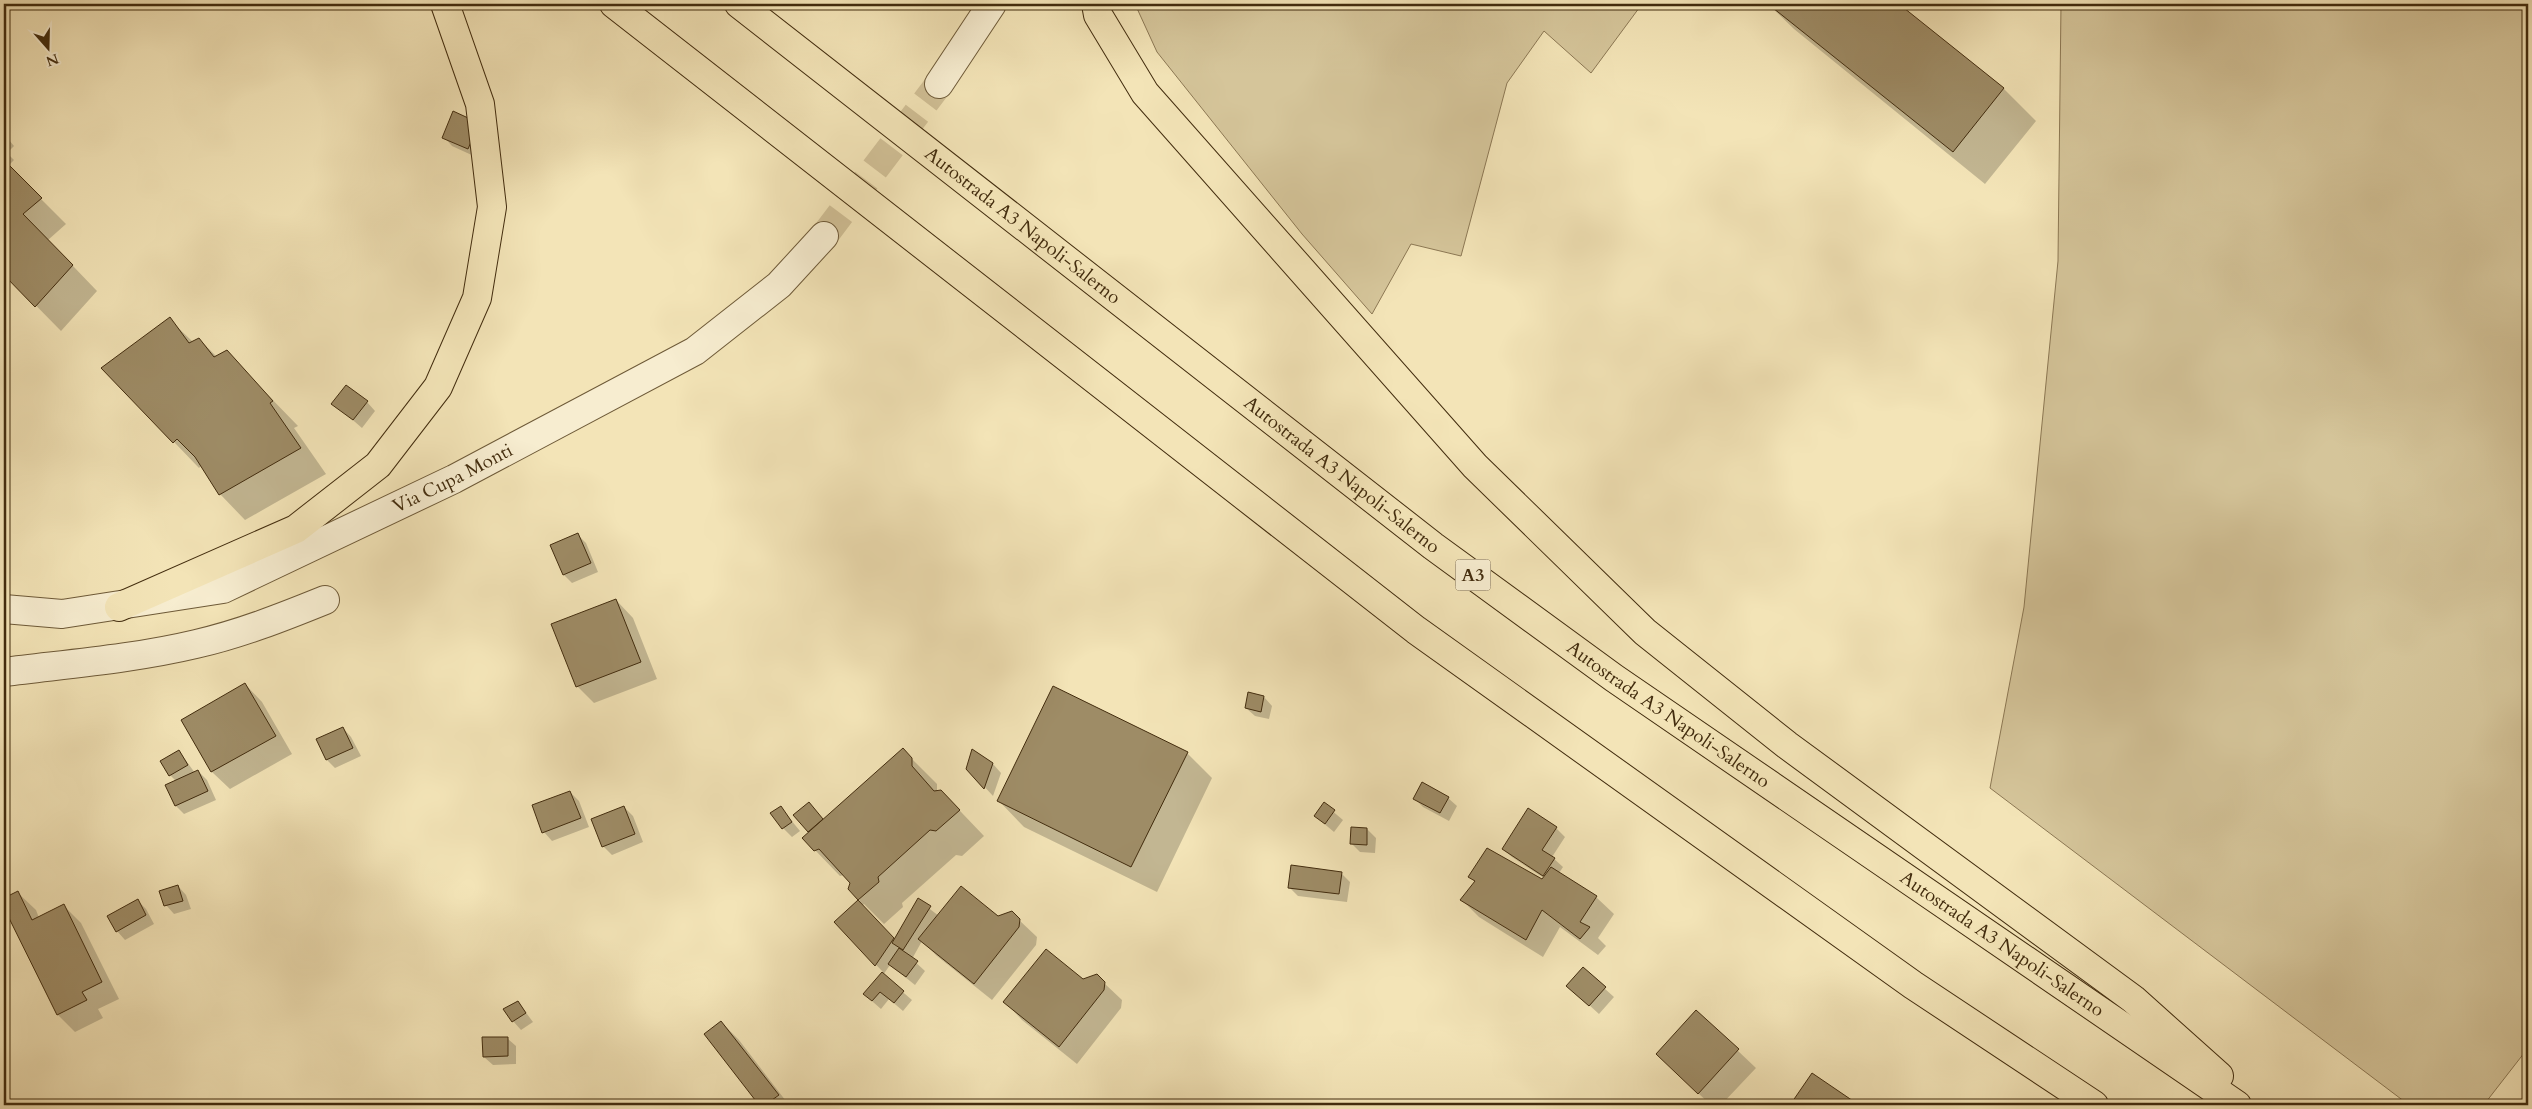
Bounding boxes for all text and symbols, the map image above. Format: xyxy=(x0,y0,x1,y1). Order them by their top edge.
north arrow xyxy=(22,22,72,72)
text: N xyxy=(43,49,61,71)
street label: Autostrada A3 Napoli-Salerno xyxy=(919,141,1126,310)
street label: Autostrada A3 Napoli-Salerno xyxy=(1238,390,1445,560)
street label: Via Cupa Monti xyxy=(388,437,517,519)
road number: A3 xyxy=(1456,560,1490,590)
street label: Autostrada A3 Napoli-Salerno xyxy=(1561,635,1775,794)
street label: Autostrada A3 Napoli-Salerno xyxy=(1895,865,2109,1023)

